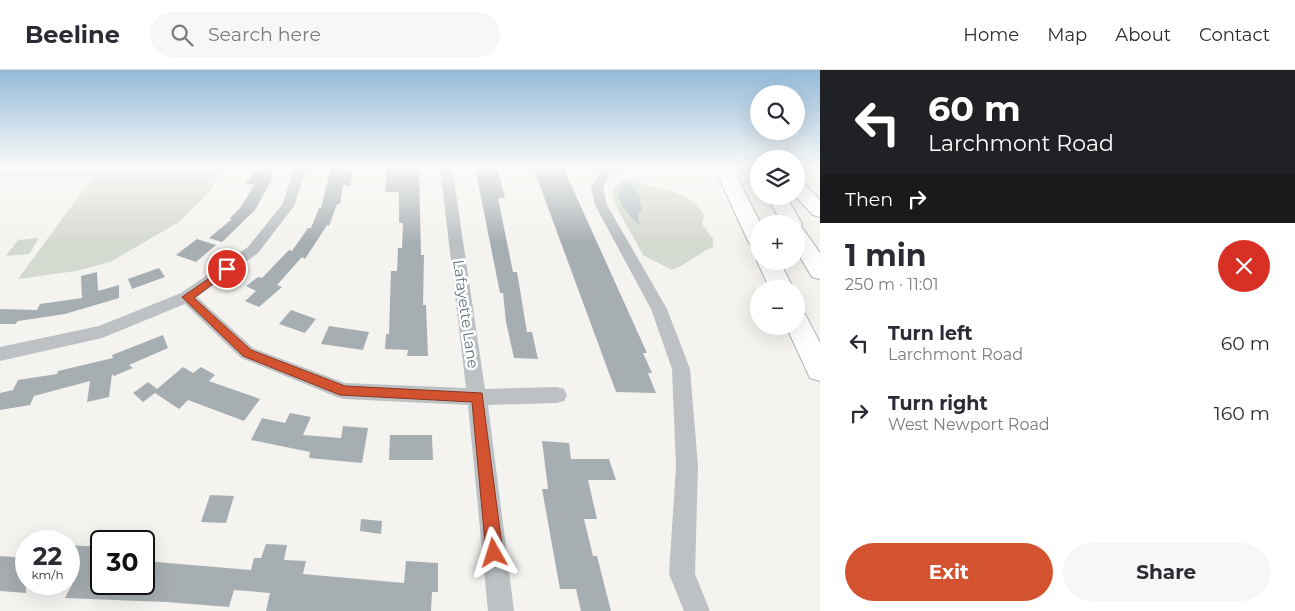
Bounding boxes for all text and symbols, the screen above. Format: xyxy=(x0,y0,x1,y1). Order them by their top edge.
search box xyxy=(150,12,500,57)
text: Beeline xyxy=(25,20,120,49)
icon: search xyxy=(168,21,196,49)
text: Search here xyxy=(208,23,321,46)
text: Home xyxy=(963,24,1019,46)
text: Map xyxy=(1047,24,1087,46)
text: About xyxy=(1115,24,1171,46)
text: Contact xyxy=(1199,24,1270,46)
map controls xyxy=(750,85,805,335)
button: search xyxy=(750,85,805,140)
text: 60 m xyxy=(928,87,1021,130)
icon: left xyxy=(845,90,910,155)
text: Larchmont Road xyxy=(928,130,1114,157)
button: layers xyxy=(750,150,805,205)
icon: right xyxy=(903,185,931,213)
text: Then xyxy=(845,188,893,211)
button: + xyxy=(750,215,805,270)
text: 1 min xyxy=(845,237,926,274)
button: close xyxy=(1218,240,1270,292)
pin xyxy=(206,248,248,290)
icon: arrive xyxy=(213,255,241,283)
street label: Lafayette Lane xyxy=(449,258,483,370)
text: 250 m · 11:01 xyxy=(845,275,939,294)
button: − xyxy=(750,280,805,335)
text: Turn left xyxy=(888,322,973,345)
icon: left xyxy=(845,329,873,357)
text: 60 m xyxy=(1221,332,1270,355)
text: Larchmont Road xyxy=(888,345,1023,364)
text: Turn right xyxy=(888,392,988,415)
icon: right xyxy=(845,399,873,427)
text: 160 m xyxy=(1214,402,1270,425)
text: West Newport Road xyxy=(888,415,1050,434)
position arrow xyxy=(467,526,519,578)
speed limit sign: 30 xyxy=(90,530,155,595)
text: 22 xyxy=(33,541,62,571)
button: Exit xyxy=(845,543,1053,601)
button: Share xyxy=(1063,543,1270,601)
text: km/h xyxy=(31,567,64,582)

